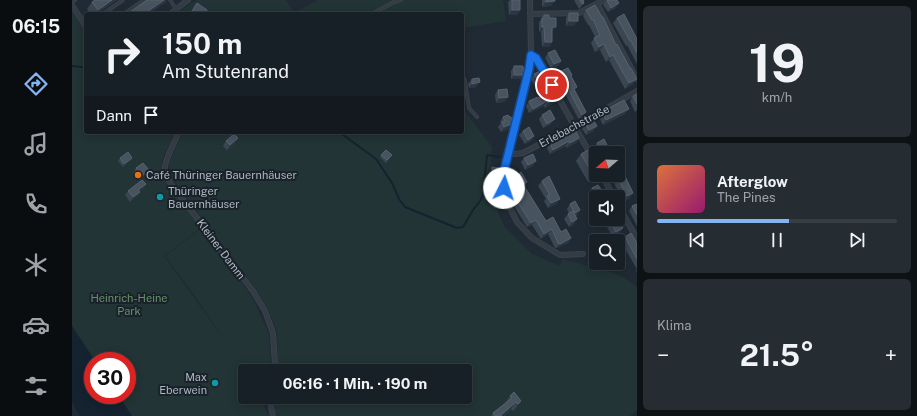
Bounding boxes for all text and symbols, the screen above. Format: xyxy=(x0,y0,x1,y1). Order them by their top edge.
text: 06:15 xyxy=(12,16,60,37)
text: 150 m xyxy=(162,27,242,60)
icon: right xyxy=(96,28,148,80)
text: 19 xyxy=(749,33,805,94)
text: Am Stutenrand xyxy=(162,61,289,82)
pin xyxy=(535,68,569,102)
icon: directions xyxy=(22,70,50,98)
icon: arrive xyxy=(541,74,563,96)
text: km/h xyxy=(762,90,792,105)
street label: Erlebachstraße xyxy=(537,102,611,150)
icon: arrive xyxy=(140,104,162,126)
text: Dann xyxy=(96,107,132,124)
icon: music xyxy=(22,130,50,158)
north arrow xyxy=(589,146,625,182)
map controls xyxy=(589,146,625,270)
position arrow xyxy=(483,167,525,209)
place label: Café Thüringer Bauernhäuser xyxy=(146,169,297,181)
marker: Café Thüringer Bauernhäuser xyxy=(133,170,143,180)
text: Afterglow xyxy=(717,173,788,190)
place label: Thüringer Bauernhäuser xyxy=(168,185,240,210)
icon: phone xyxy=(22,190,50,218)
button: sound xyxy=(589,190,625,226)
text: The Pines xyxy=(717,190,776,205)
marker: Thüringer Bauernhäuser xyxy=(155,192,165,202)
street label: Kleiner Damm xyxy=(195,217,247,281)
icon: previous xyxy=(686,229,708,251)
icon: pause xyxy=(766,229,788,251)
icon: next xyxy=(846,229,868,251)
button: search xyxy=(589,234,625,270)
icon: climate xyxy=(22,251,50,279)
park label: Heinrich-Heine Park xyxy=(90,292,168,317)
icon: car xyxy=(22,311,50,339)
text: Klima xyxy=(657,318,691,333)
text: 21.5° xyxy=(740,337,814,373)
text: − xyxy=(657,342,669,368)
text: + xyxy=(885,342,897,368)
speed limit sign: 30 xyxy=(84,352,136,404)
place label: Max Eberwein xyxy=(159,371,207,396)
icon: filters xyxy=(22,372,50,400)
text: 06:16 · 1 Min. · 190 m xyxy=(283,375,427,392)
marker: Max Eberwein xyxy=(210,378,220,388)

